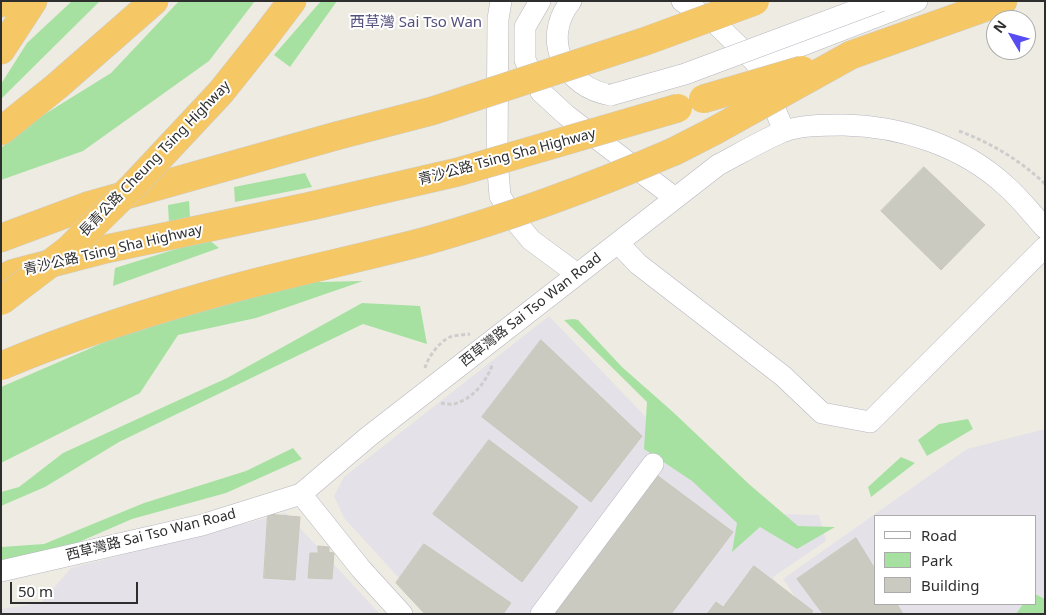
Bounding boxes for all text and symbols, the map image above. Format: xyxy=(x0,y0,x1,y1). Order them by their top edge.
north arrow xyxy=(986,10,1036,60)
district label: 西草灣 Sai Tso Wan xyxy=(350,14,482,32)
text: N xyxy=(988,16,1010,37)
street label: 長青公路 Cheung Tsing Highway xyxy=(76,78,234,240)
street label: 青沙公路 Tsing Sha Highway xyxy=(417,125,597,189)
street label: 青沙公路 Tsing Sha Highway xyxy=(22,221,204,279)
street label: 西草灣路 Sai Tso Wan Road xyxy=(457,250,605,370)
street label: 西草灣路 Sai Tso Wan Road xyxy=(64,506,238,564)
legend xyxy=(874,515,1036,605)
text: Road xyxy=(921,525,957,545)
text: Park xyxy=(921,550,953,570)
scale bar xyxy=(12,572,140,604)
text: Building xyxy=(921,575,979,595)
text: 50 m xyxy=(18,581,53,601)

